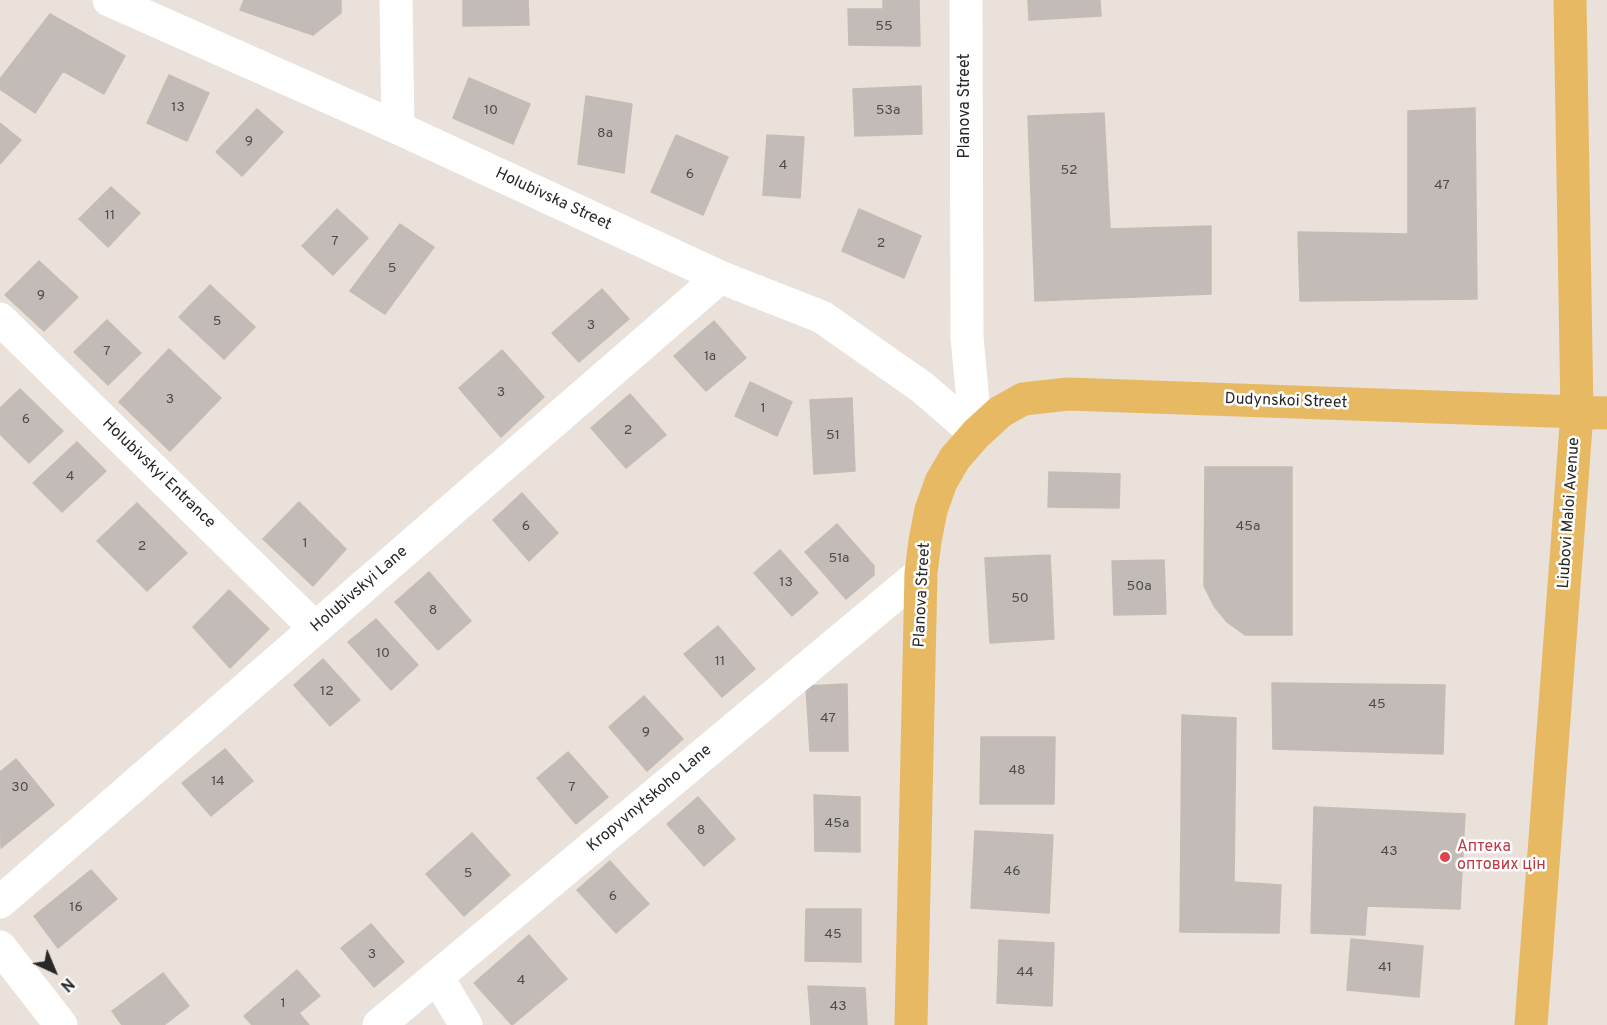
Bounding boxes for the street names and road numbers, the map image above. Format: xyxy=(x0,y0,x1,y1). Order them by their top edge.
street label: Planova Street xyxy=(956,53,976,159)
street label: Holubivska Street xyxy=(492,165,614,235)
street label: Dudynskoi Street xyxy=(1224,390,1348,414)
street label: Holubivskyi Entrance xyxy=(97,415,219,533)
street label: Liubovi Maloi Avenue xyxy=(1555,437,1585,589)
street label: Planova Street xyxy=(911,542,935,648)
street label: Holubivskyi Lane xyxy=(308,543,412,637)
street label: Kropyvnytskoho Lane xyxy=(584,741,716,857)

